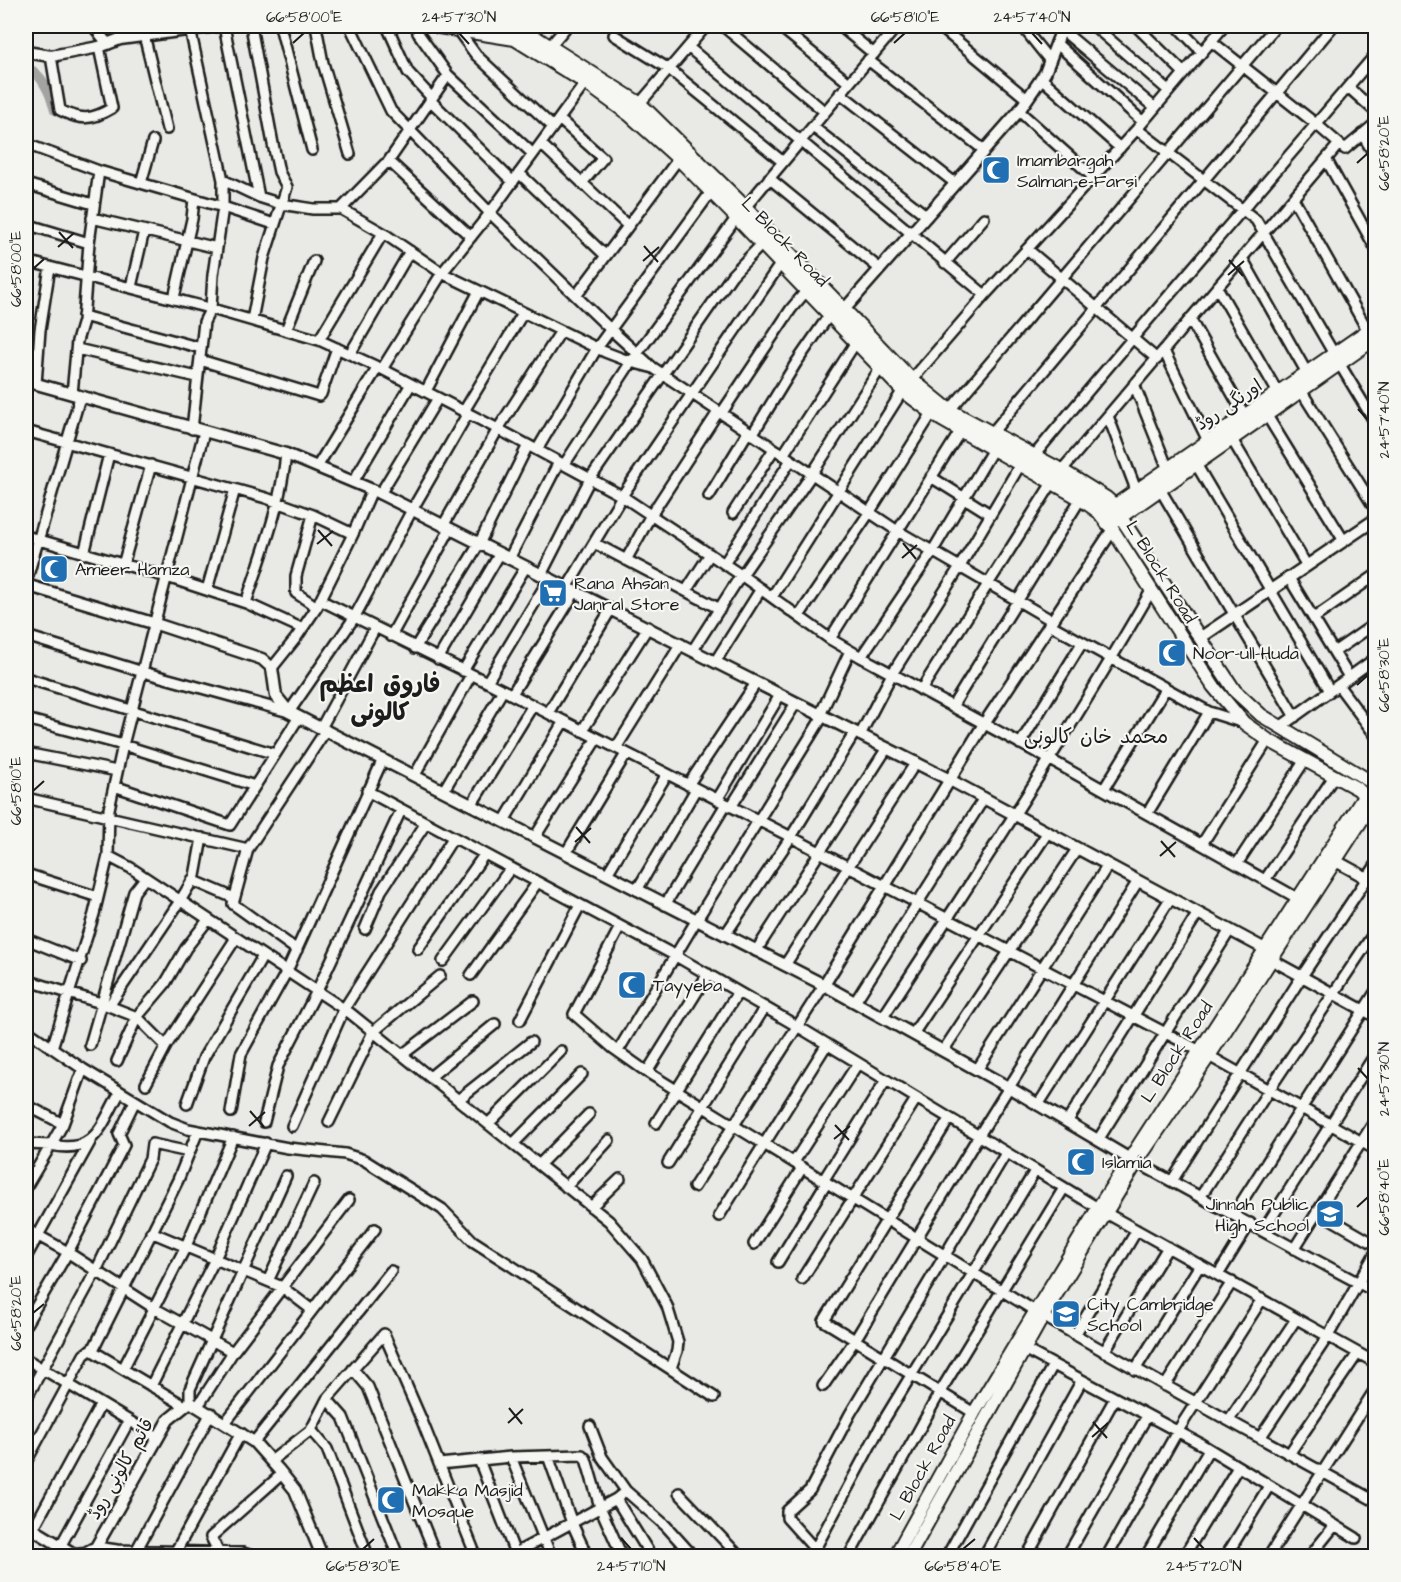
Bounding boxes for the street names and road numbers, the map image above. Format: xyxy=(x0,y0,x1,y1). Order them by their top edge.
street label: L Block Road xyxy=(736,191,834,293)
street label: اورنگی روڈ xyxy=(1191,373,1267,437)
street label: L Block Road xyxy=(1120,516,1202,628)
street label: L Block Road xyxy=(1135,996,1219,1108)
street label: L Block Road xyxy=(884,1411,962,1525)
street label: قائم کالونی روڈ xyxy=(82,1414,161,1525)

